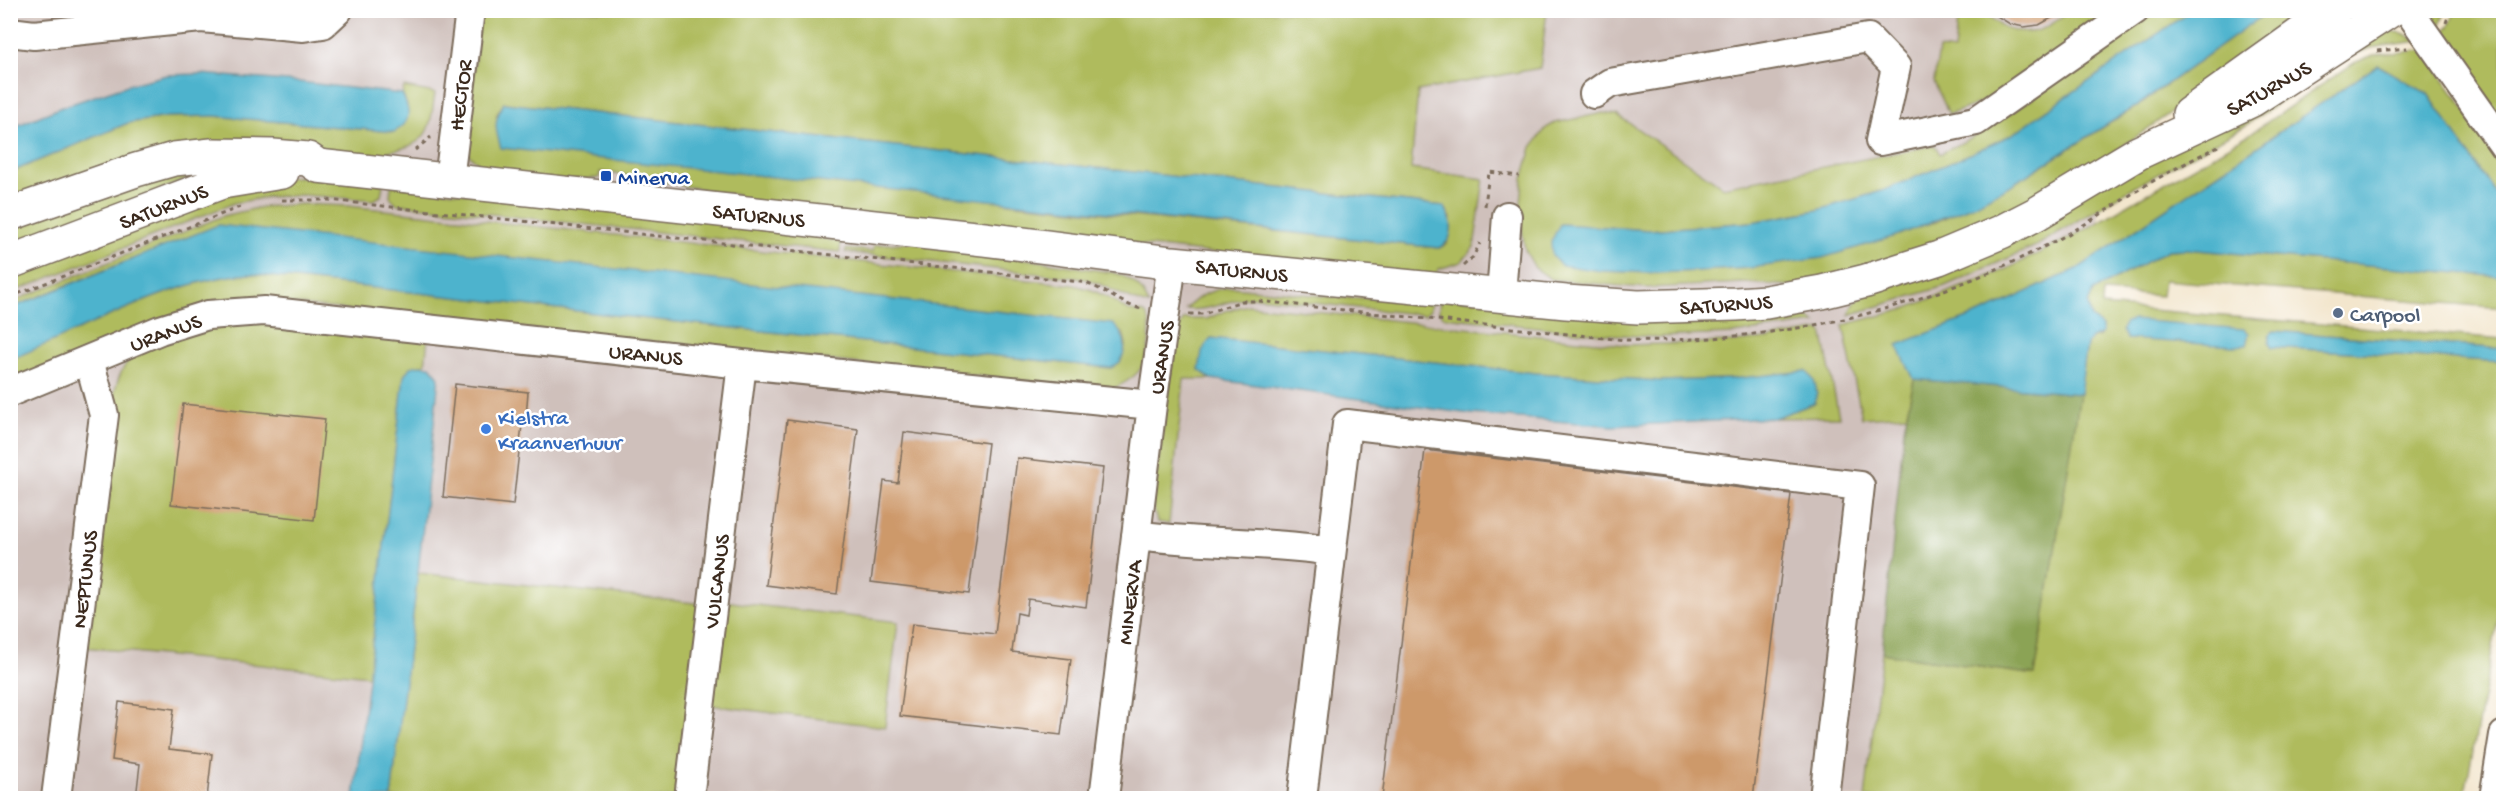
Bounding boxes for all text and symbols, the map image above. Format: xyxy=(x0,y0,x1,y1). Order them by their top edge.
street label: SATURNUS xyxy=(2223,56,2318,124)
street label: HECTOR xyxy=(446,57,480,133)
place label: Minerva xyxy=(618,167,690,193)
marker: Minerva xyxy=(599,169,613,183)
street label: SATURNUS xyxy=(116,180,213,238)
street label: SATURNUS xyxy=(711,200,807,236)
street label: SATURNUS xyxy=(1194,255,1290,291)
street label: SATURNUS xyxy=(1679,291,1774,323)
place label: Carpool xyxy=(2350,304,2421,330)
marker: Carpool xyxy=(2331,306,2345,320)
street label: URANUS xyxy=(127,310,207,360)
street label: URANUS xyxy=(1145,318,1183,396)
street label: URANUS xyxy=(607,340,685,374)
place label: Kielstra Kraanverhuur xyxy=(498,407,624,458)
marker: Kielstra Kraanverhuur xyxy=(479,422,493,436)
street label: NEPTUNUS xyxy=(68,528,106,630)
street label: VULCANUS xyxy=(700,532,738,631)
street label: MINERVA xyxy=(1114,558,1150,646)

